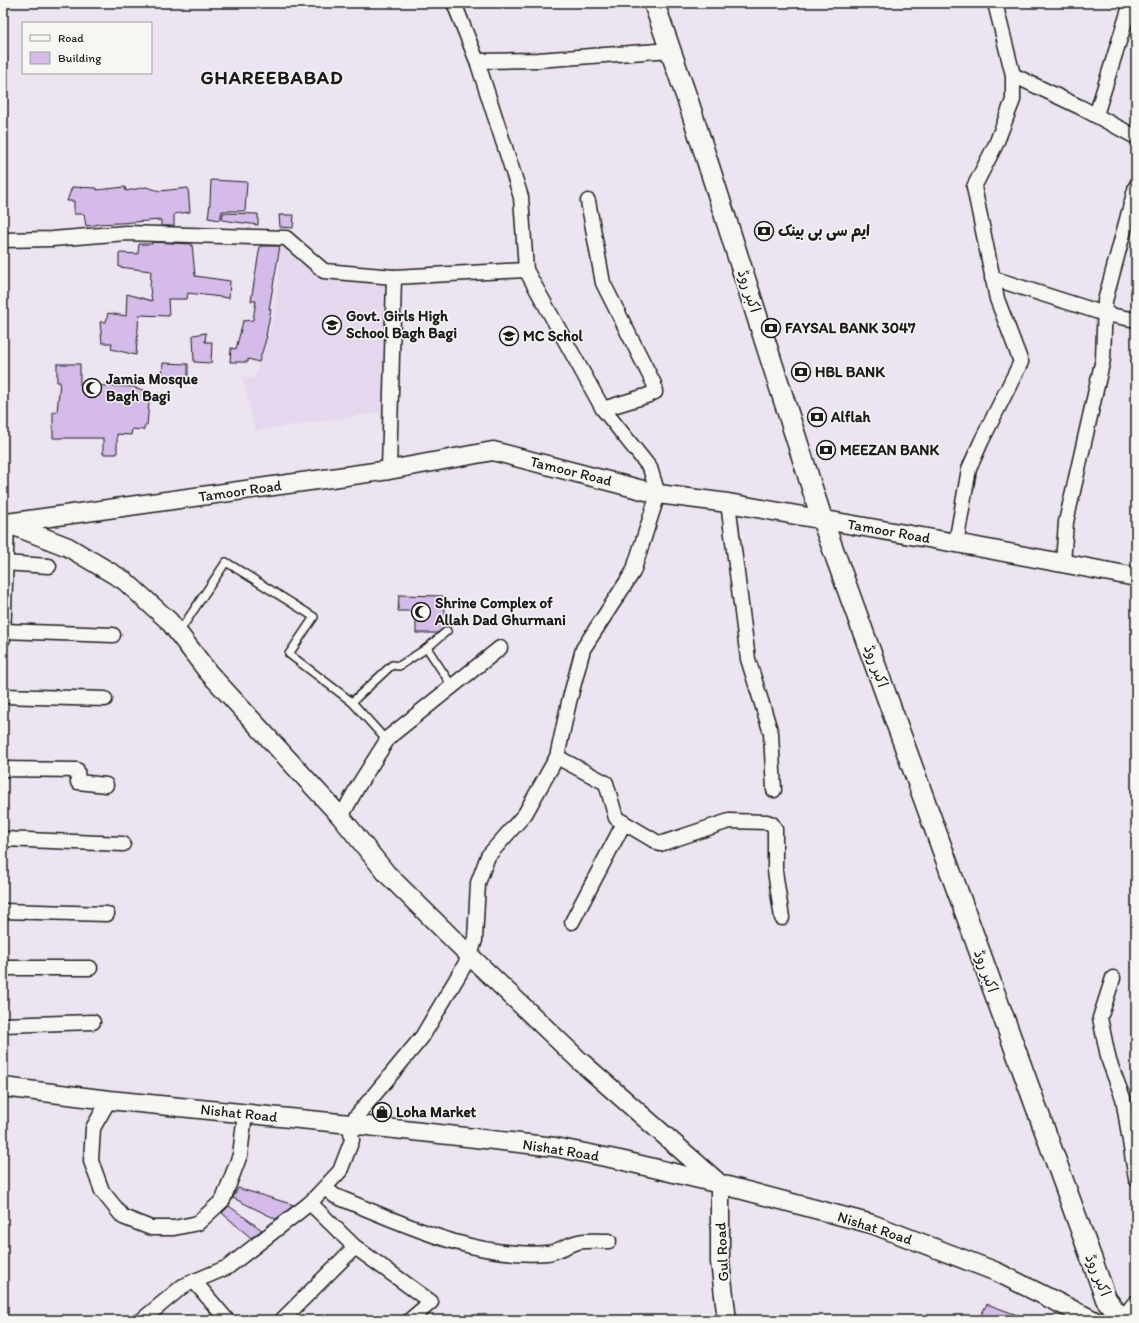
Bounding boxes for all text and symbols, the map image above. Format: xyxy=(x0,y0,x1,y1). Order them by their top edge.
legend xyxy=(22,22,152,74)
text: Road xyxy=(58,31,84,45)
text: Building xyxy=(58,51,102,65)
district label: GHAREEBABAD xyxy=(200,66,344,89)
bank icon: ایم سی بی بینک xyxy=(753,220,775,242)
place label: ایم سی بی بینک xyxy=(778,222,870,242)
street label: اکبر روڈ xyxy=(734,267,764,315)
place label: Govt. Girls High School Bagh Bagi xyxy=(346,307,457,343)
school or university icon: Govt. Girls High School Bagh Bagi xyxy=(321,314,343,336)
bank icon: FAYSAL BANK 3047 xyxy=(760,317,782,339)
place label: FAYSAL BANK 3047 xyxy=(785,319,916,337)
school or university icon: MC Schol xyxy=(498,325,520,347)
place label: MC Schol xyxy=(523,327,584,345)
bank icon: HBL BANK xyxy=(790,361,812,383)
place label: HBL BANK xyxy=(815,363,885,381)
place label: Jamia Mosque Bagh Bagi xyxy=(105,370,198,406)
mosque icon: Jamia Mosque Bagh Bagi xyxy=(81,377,103,399)
bank icon: Alflah xyxy=(806,406,828,428)
place label: Alflah xyxy=(830,408,872,426)
bank icon: MEEZAN BANK xyxy=(815,439,837,461)
place label: MEEZAN BANK xyxy=(840,441,939,459)
street label: Tamoor Road xyxy=(528,452,614,490)
street label: Tamoor Road xyxy=(197,476,283,506)
street label: Tamoor Road xyxy=(846,515,932,547)
place label: Shrine Complex of Allah Dad Ghurmani xyxy=(434,594,566,629)
mosque icon: Shrine Complex of Allah Dad Ghurmani xyxy=(410,601,432,623)
street label: اکبر روڈ xyxy=(860,642,892,690)
street label: اکبر روڈ xyxy=(970,947,1002,995)
street label: Nishat Road xyxy=(200,1100,279,1126)
shop icon: Loha Market xyxy=(371,1101,393,1123)
place label: Loha Market xyxy=(396,1103,477,1121)
street label: Nishat Road xyxy=(521,1135,601,1165)
street label: Nishat Road xyxy=(835,1207,915,1249)
street label: Gul Road xyxy=(711,1222,733,1282)
street label: اکبر روڈ xyxy=(1081,1251,1115,1299)

